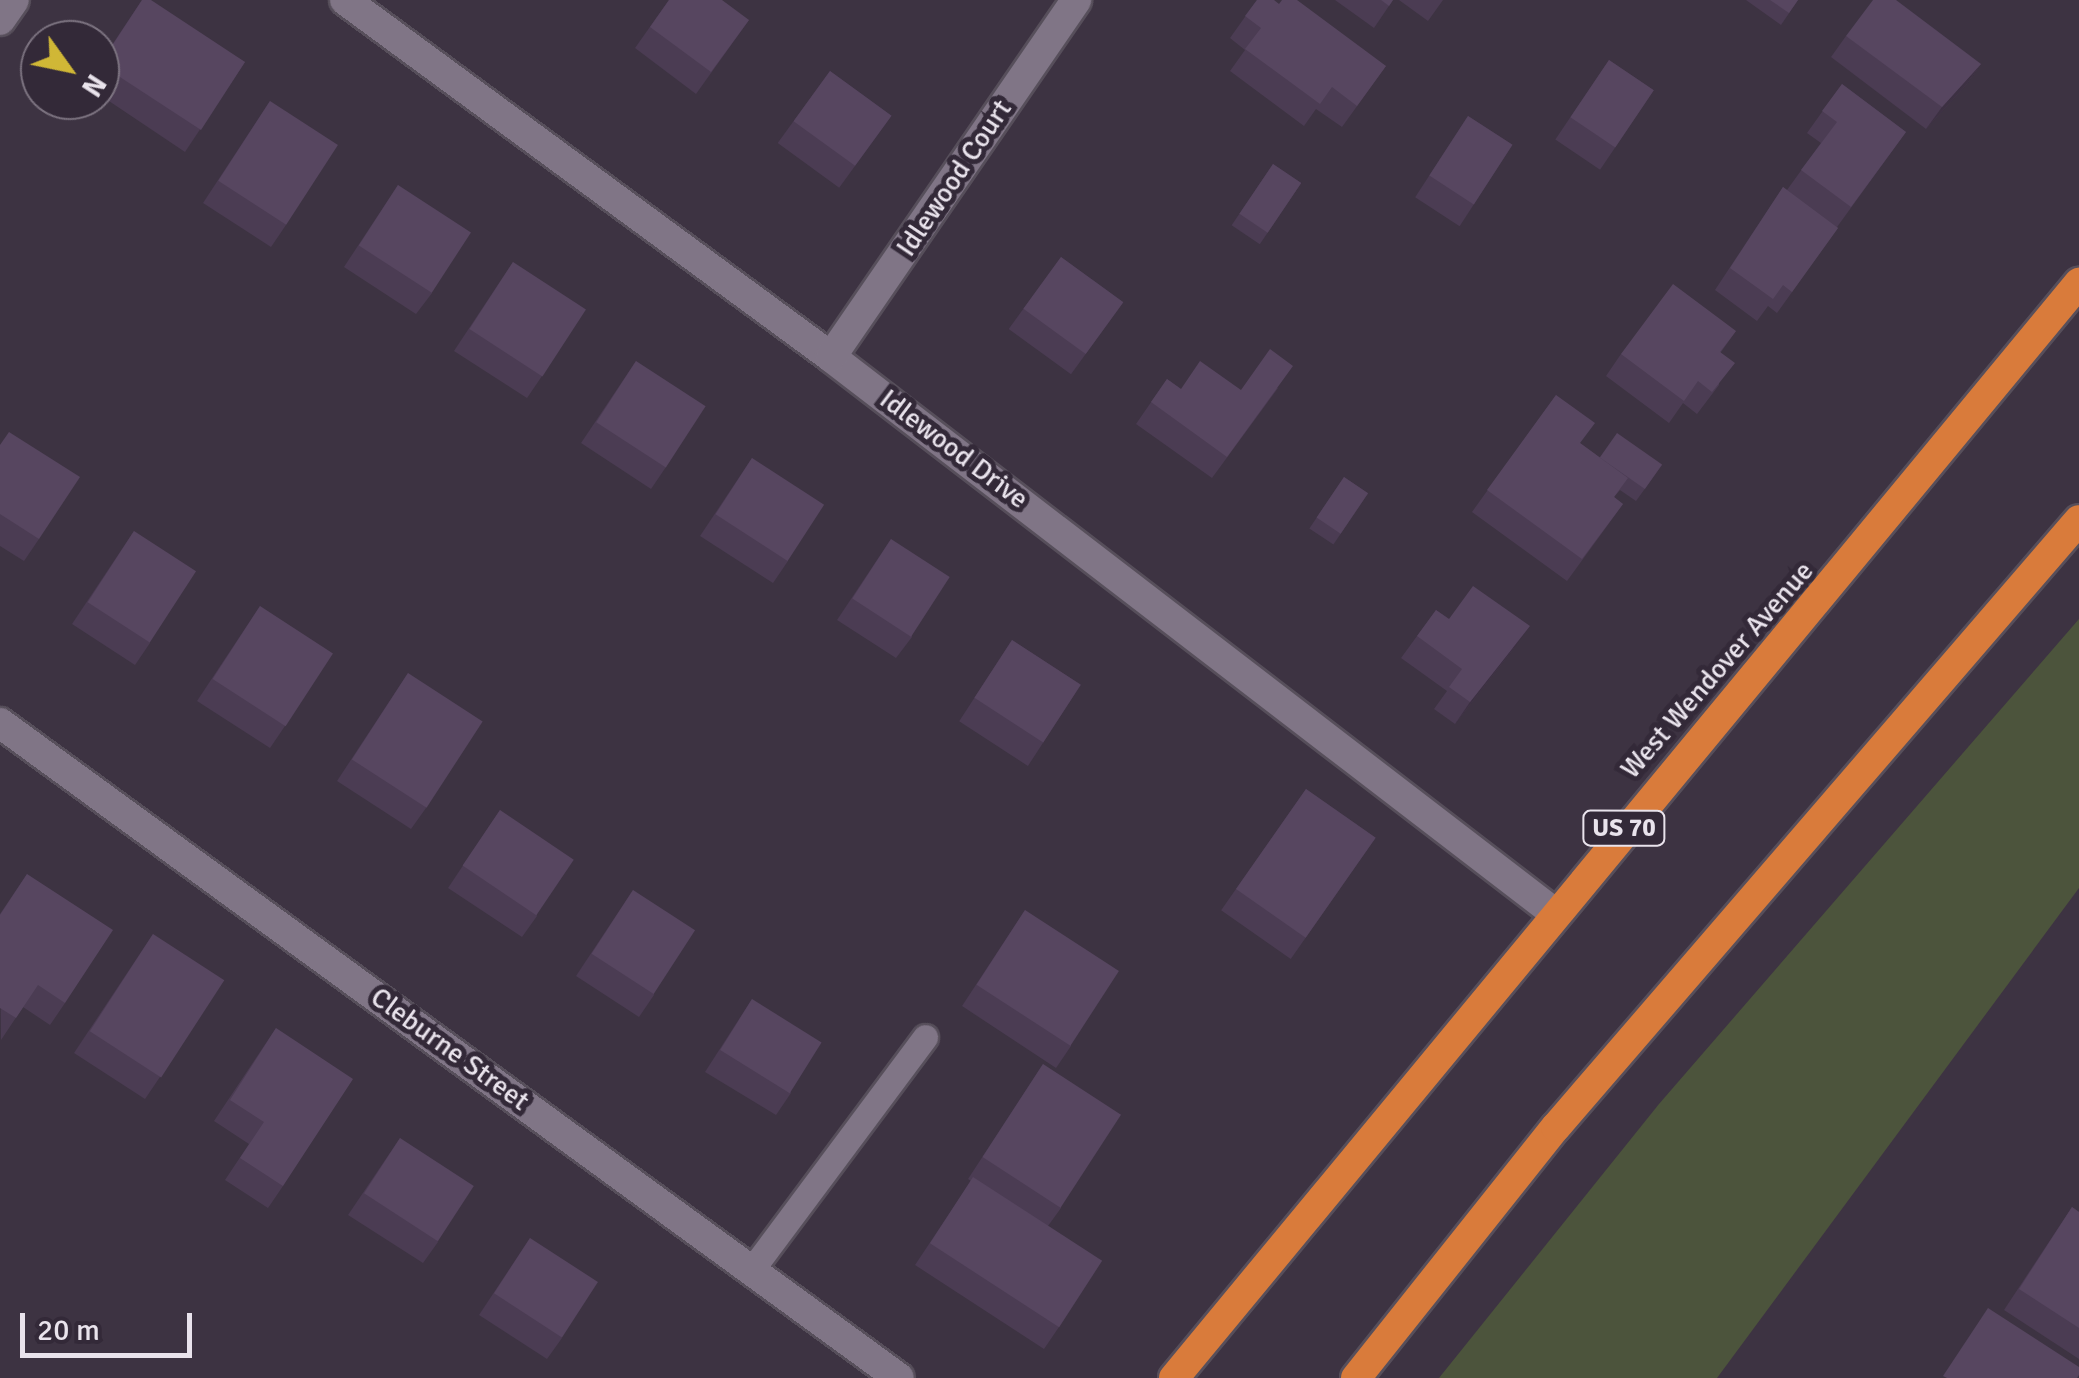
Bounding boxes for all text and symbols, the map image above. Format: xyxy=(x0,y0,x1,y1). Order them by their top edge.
north arrow xyxy=(20,20,120,120)
text: N xyxy=(74,68,113,103)
street label: Idlewood Court xyxy=(889,93,1019,263)
street label: Idlewood Drive xyxy=(873,382,1035,516)
street label: West Wendover Avenue xyxy=(1614,555,1820,785)
road number: US 70 xyxy=(1582,808,1666,848)
street label: Cleburne Street xyxy=(364,980,536,1118)
scale bar xyxy=(25,1293,198,1355)
text: 20 m xyxy=(37,1312,100,1349)

